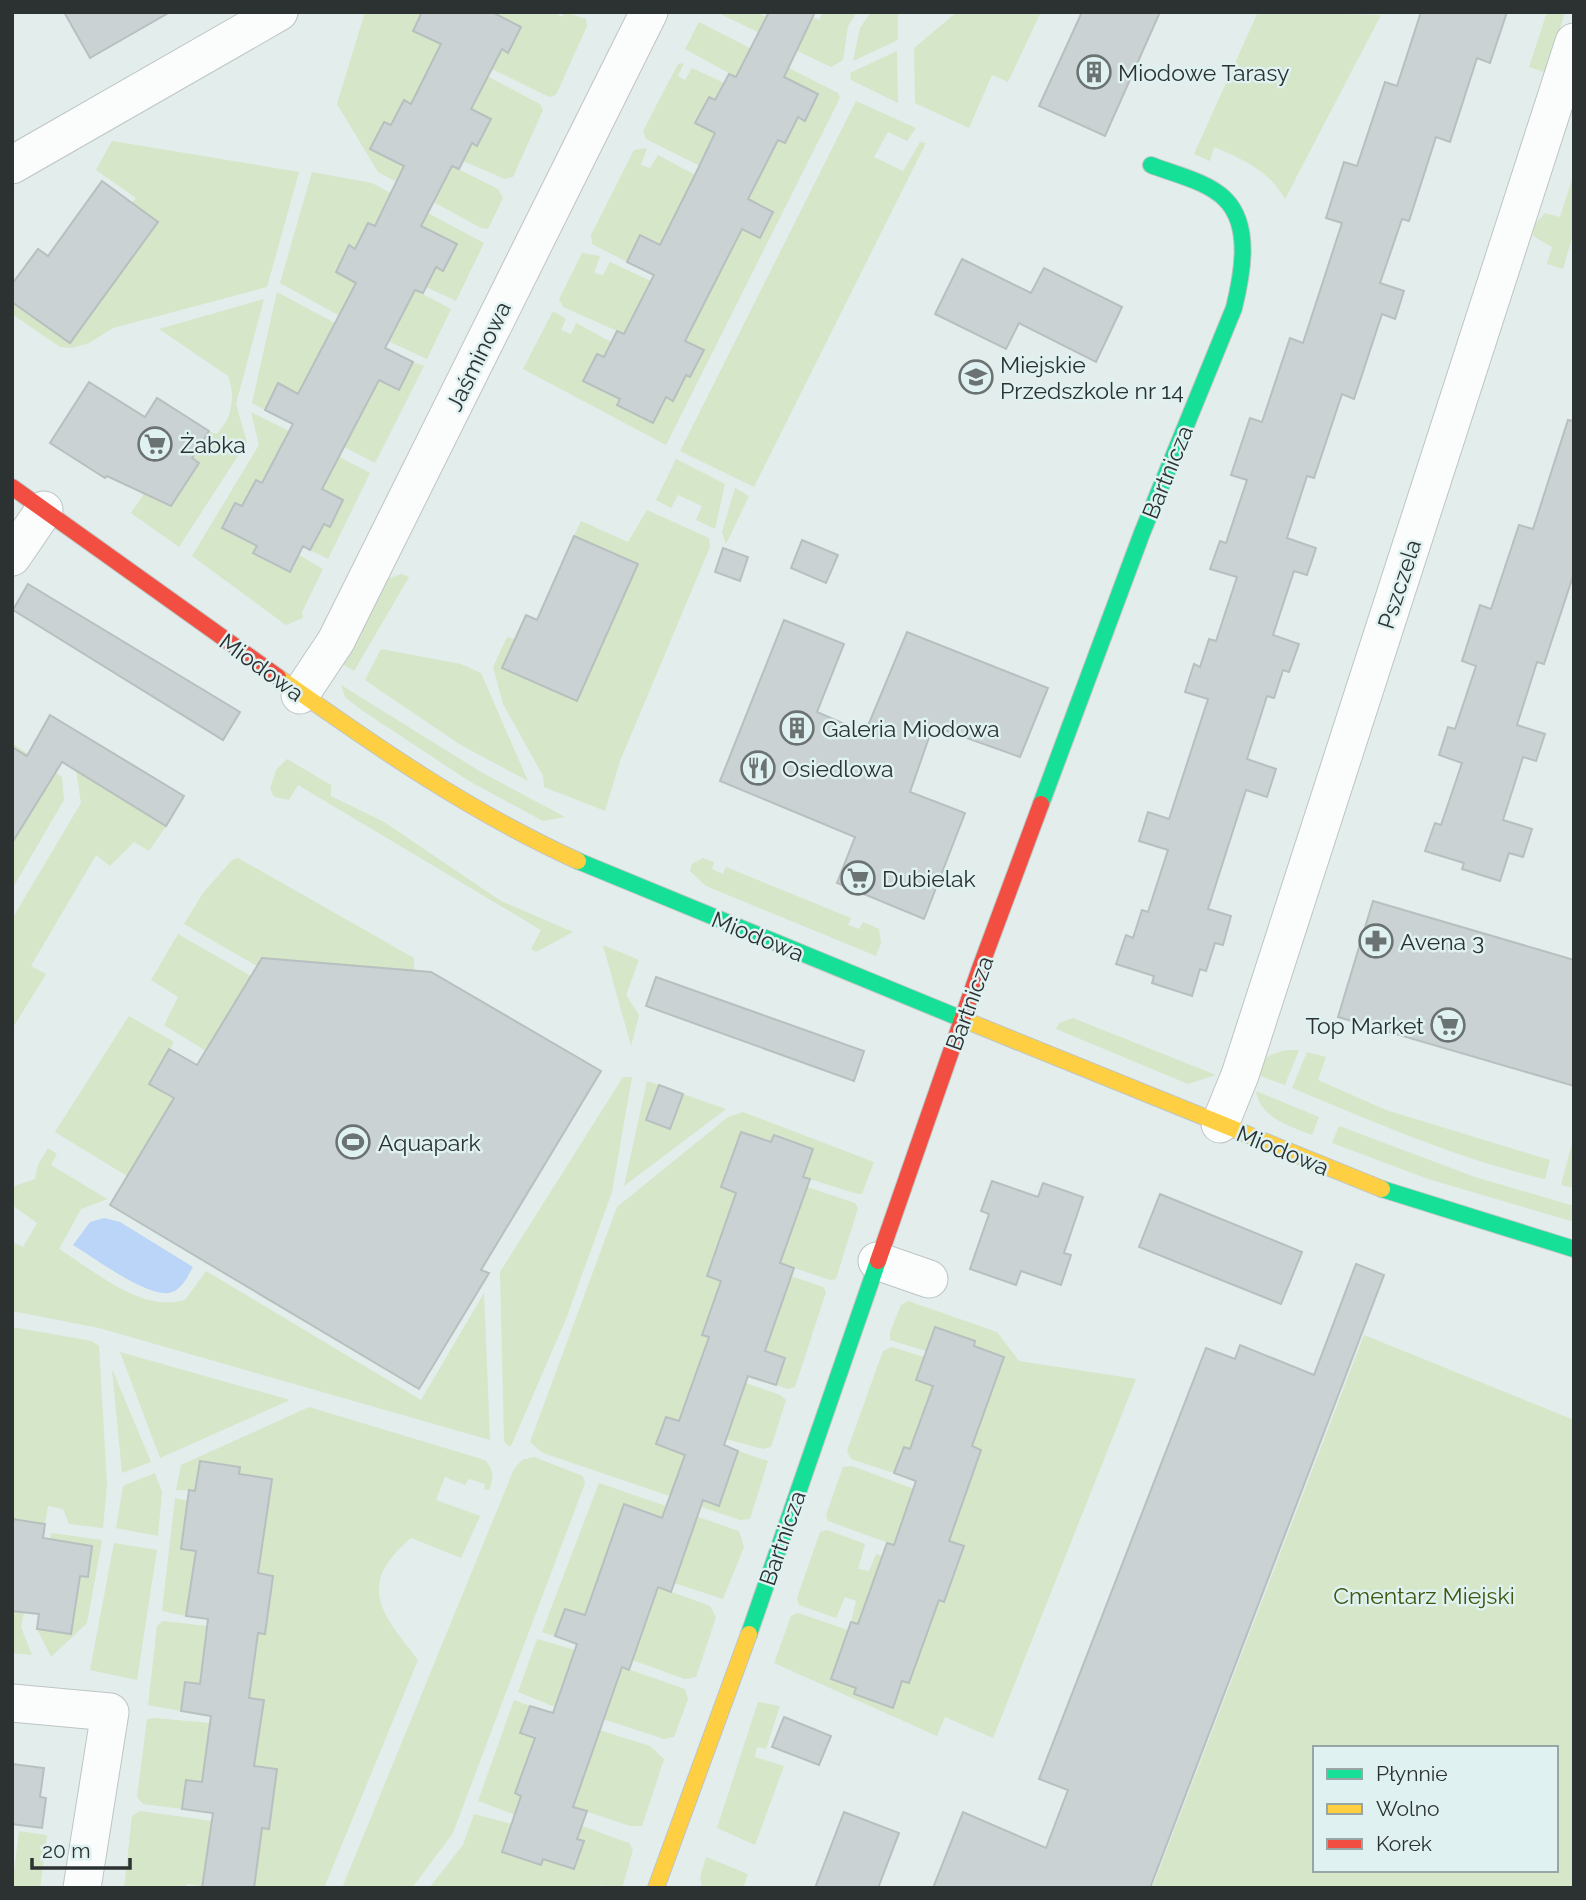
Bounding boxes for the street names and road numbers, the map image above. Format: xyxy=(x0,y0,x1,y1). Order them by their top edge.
street label: Jaśminowa xyxy=(440,297,516,415)
street label: Bartnicza xyxy=(1136,421,1198,523)
street label: Pszczela xyxy=(1372,536,1426,632)
street label: Miodowa xyxy=(215,627,309,707)
street label: Miodowa xyxy=(708,905,808,967)
street label: Bartnicza xyxy=(939,952,999,1054)
street label: Miodowa xyxy=(1233,1119,1333,1181)
street label: Bartnicza xyxy=(753,1487,811,1589)

